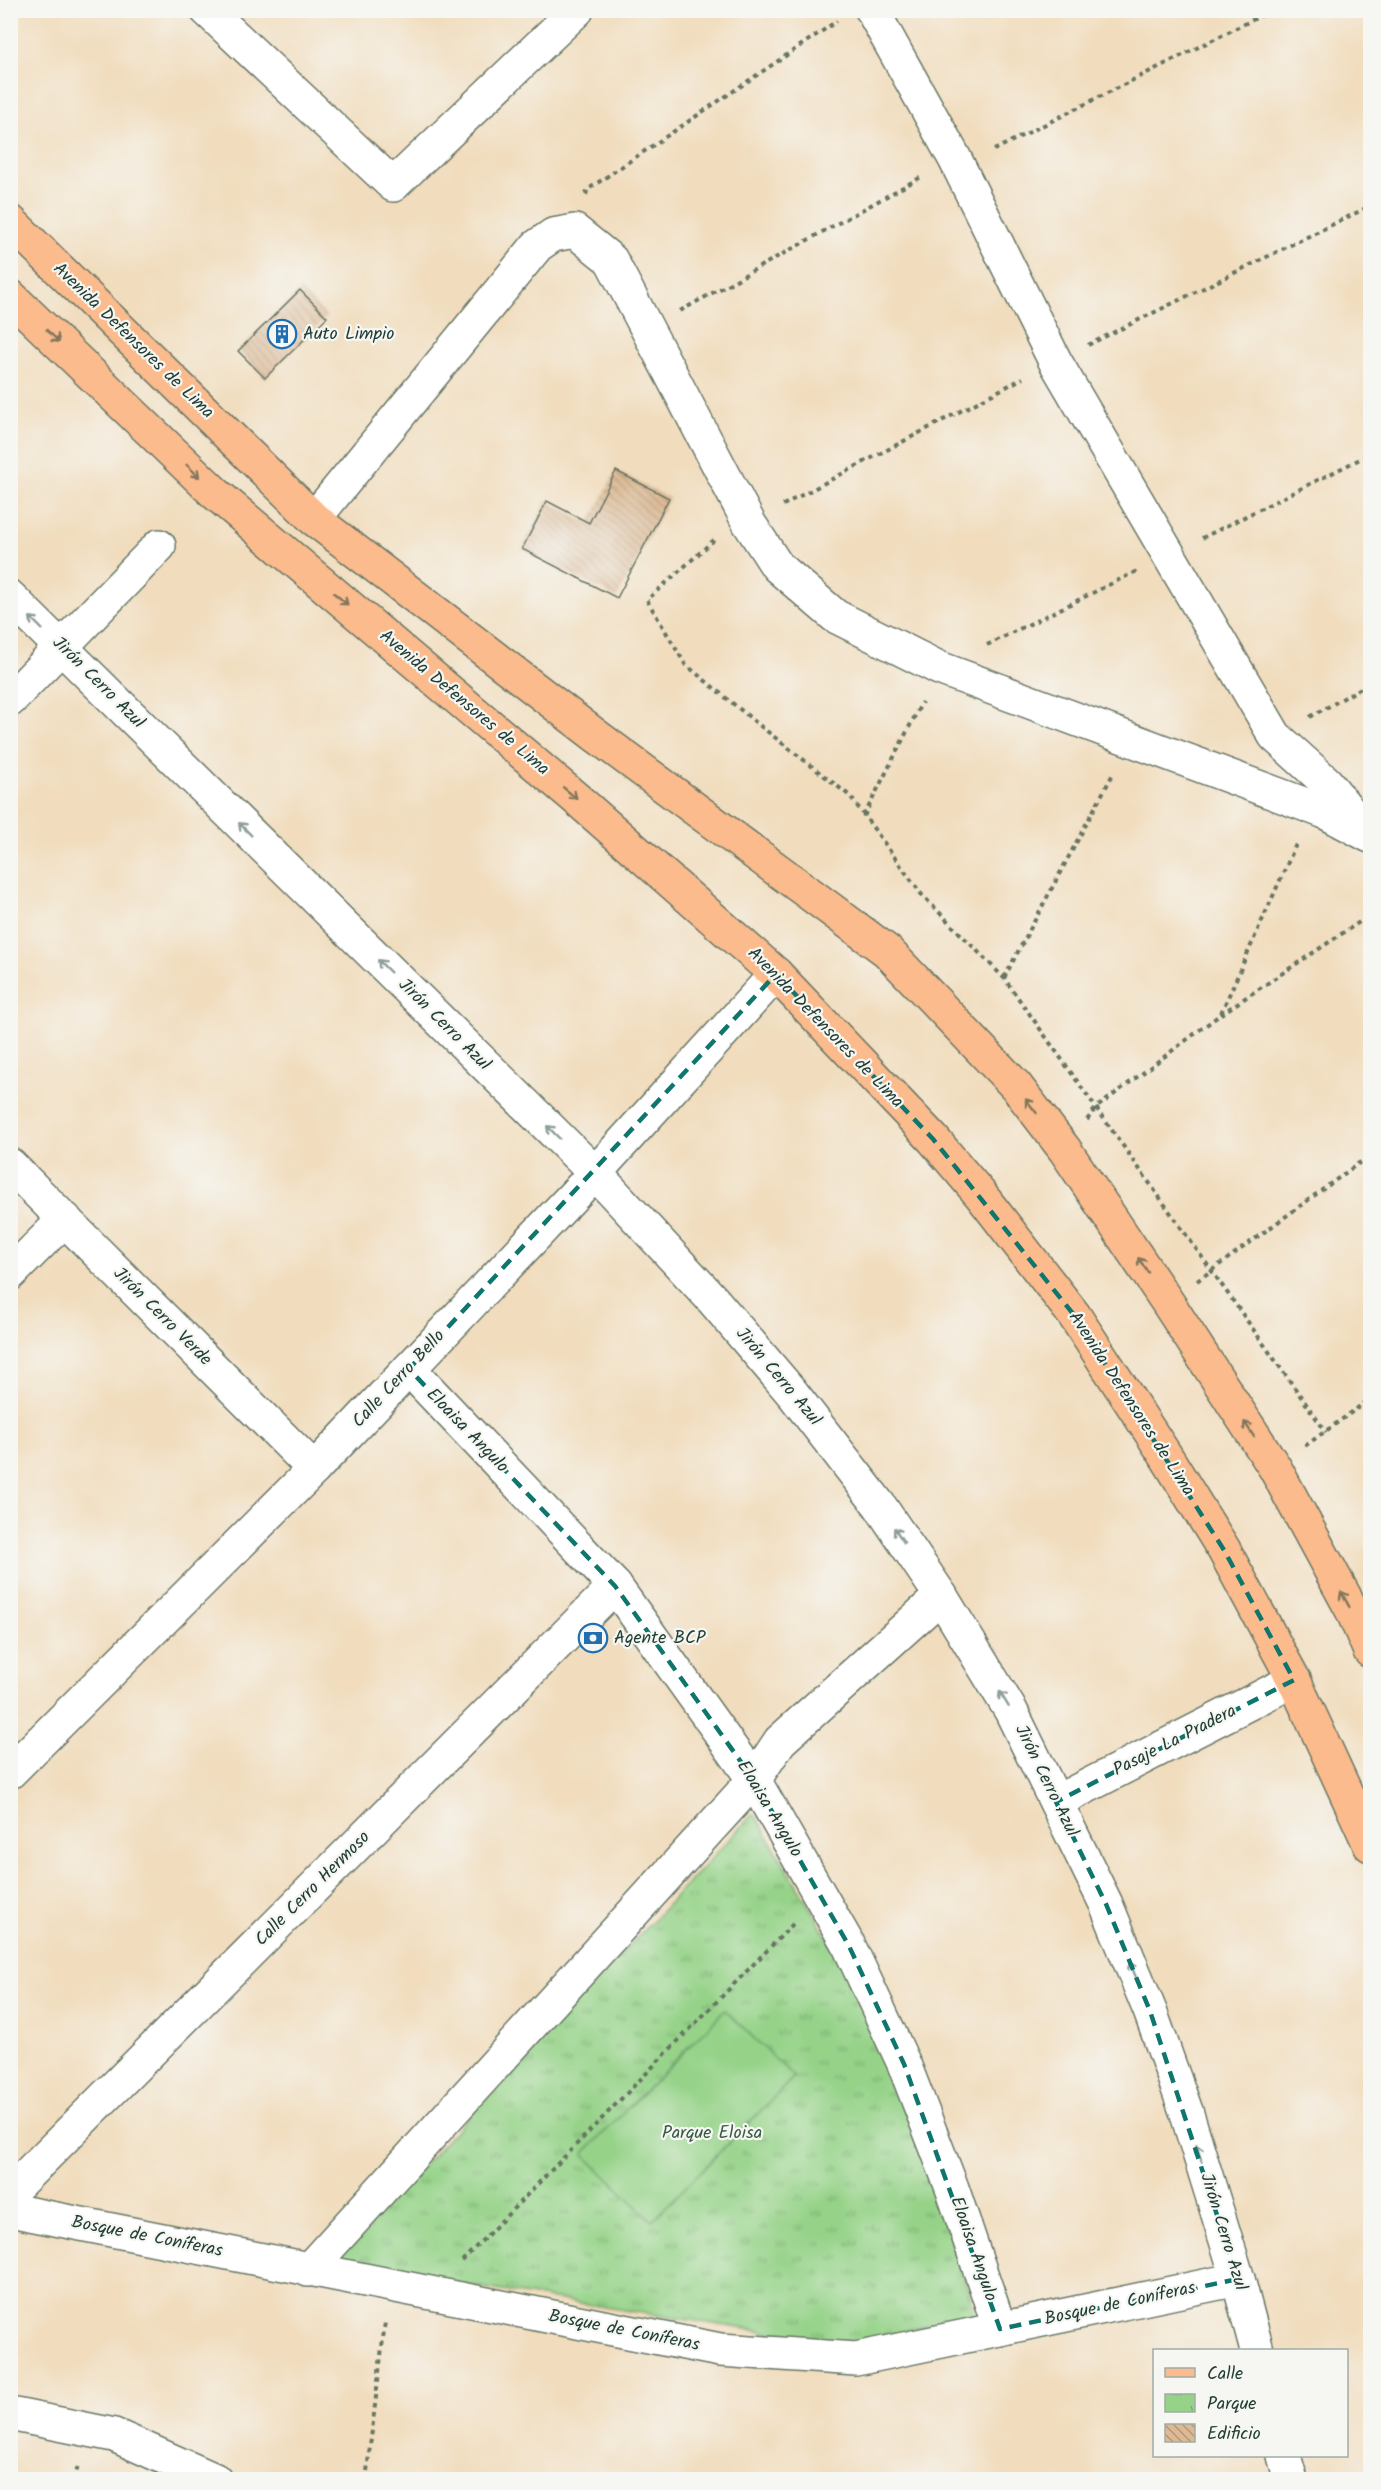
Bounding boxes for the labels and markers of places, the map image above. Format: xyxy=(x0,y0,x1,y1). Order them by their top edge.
building icon: Auto Limpio xyxy=(266,318,298,350)
place label: Auto Limpio xyxy=(303,320,394,349)
bank icon: Agente BCP xyxy=(577,1622,609,1654)
place label: Agente BCP xyxy=(614,1624,707,1653)

